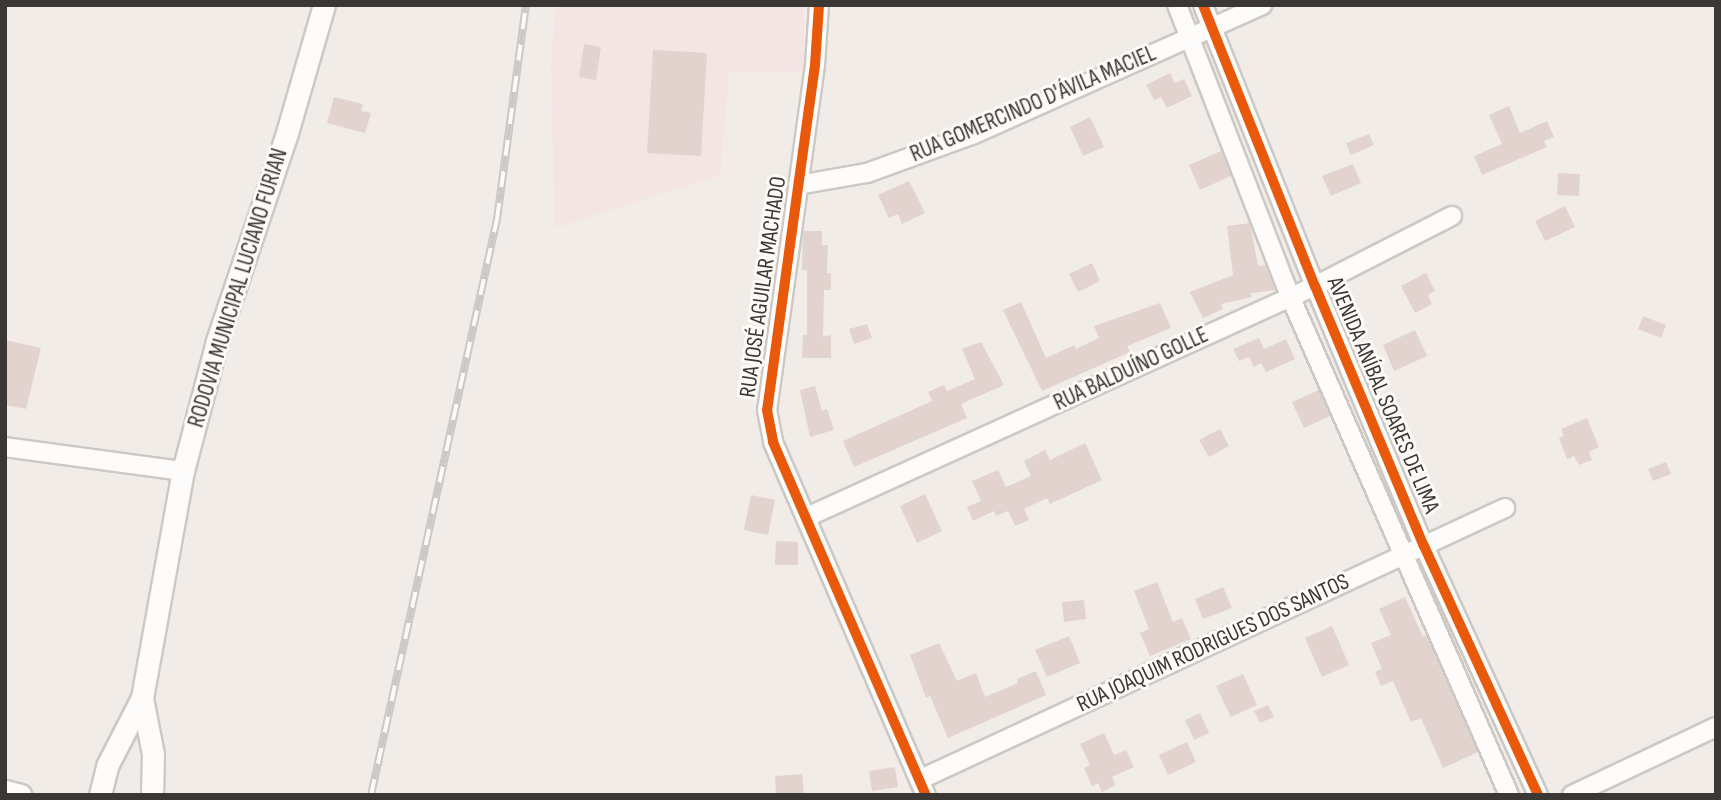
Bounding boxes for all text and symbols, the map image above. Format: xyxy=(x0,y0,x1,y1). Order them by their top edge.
street label: RUA GOMERCINDO D'ÁVILA MACIEL xyxy=(906,40,1160,168)
street label: RODOVIA MUNICIPAL LUCIANO FURIAN xyxy=(182,145,294,431)
street label: RUA JOSÉ AGUILAR MACHADO xyxy=(734,175,792,399)
street label: AVENIDA ANÍBAL SOARES DE LIMA xyxy=(1321,273,1445,517)
street label: RUA BALDUÍNO GOLLE xyxy=(1049,321,1213,417)
street label: RUA JOAQUIM RODRIGUES DOS SANTOS xyxy=(1072,568,1354,718)

